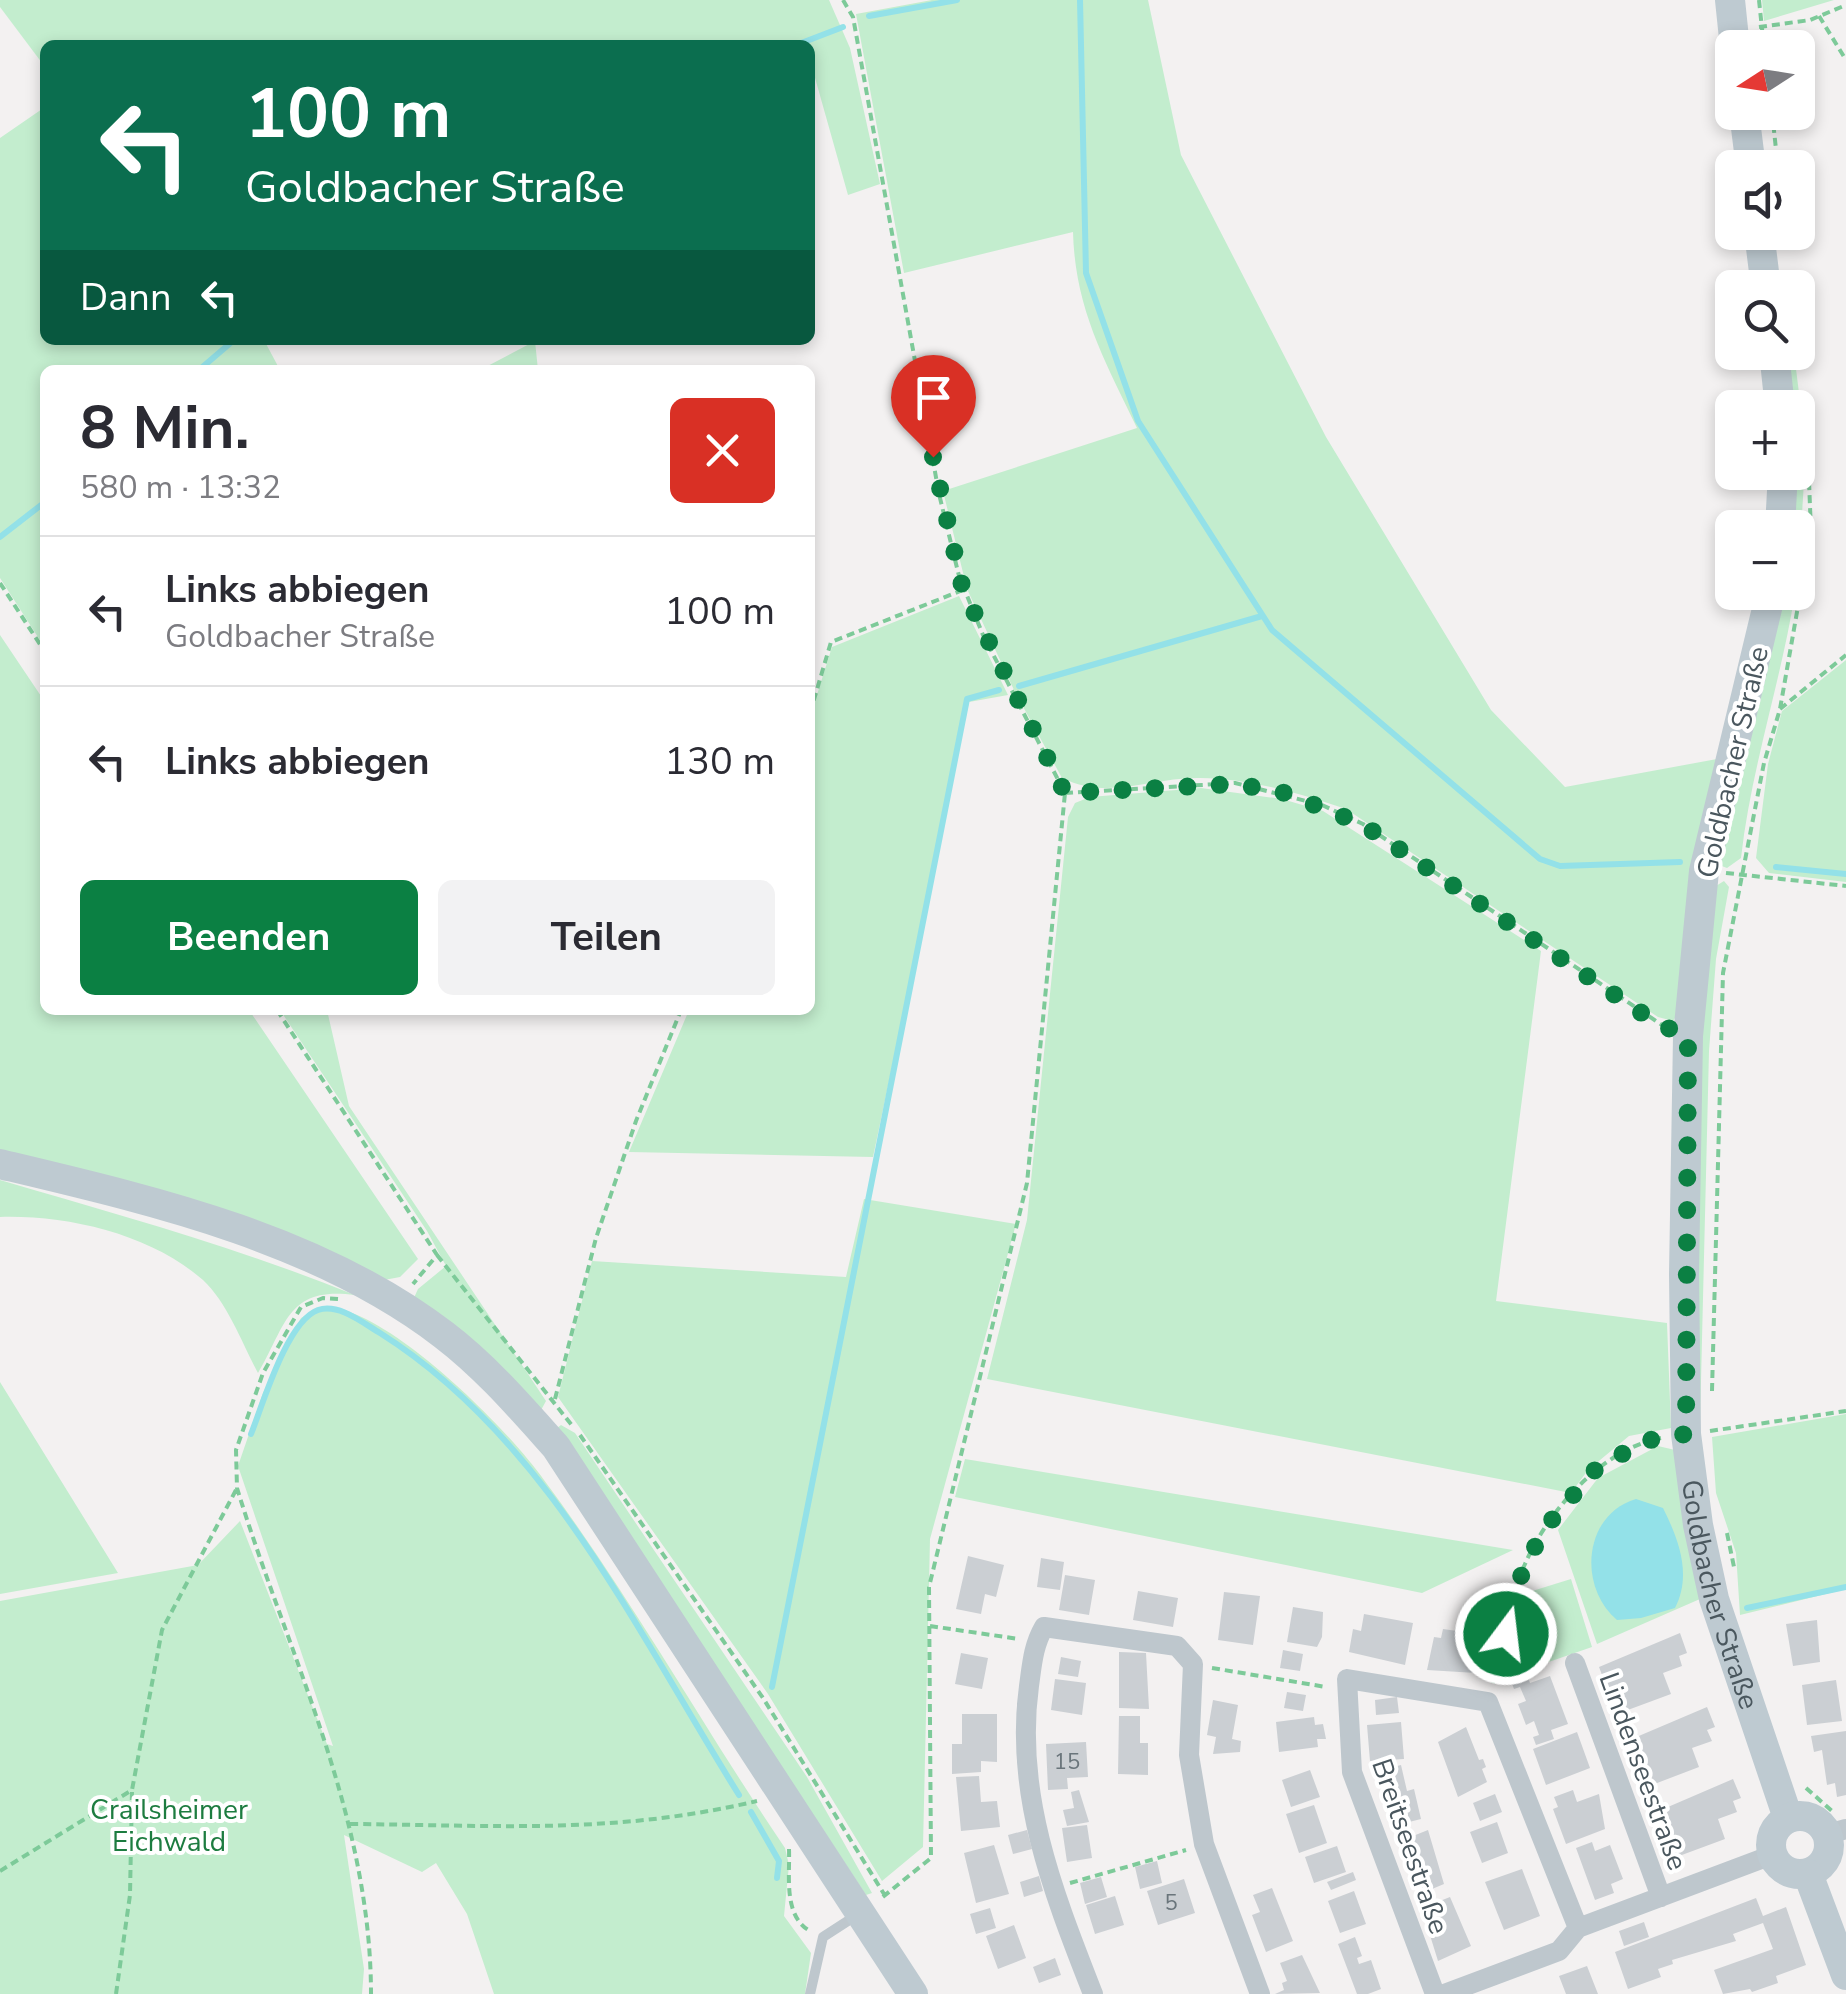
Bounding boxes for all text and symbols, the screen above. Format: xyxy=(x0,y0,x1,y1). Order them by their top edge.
north arrow xyxy=(1715,30,1815,130)
map controls xyxy=(1715,30,1815,610)
text: 100 m xyxy=(245,66,451,162)
icon: left xyxy=(80,80,210,210)
button: sound xyxy=(1715,150,1815,250)
text: Goldbacher Straße xyxy=(245,157,625,218)
icon: left xyxy=(192,270,247,325)
button: search xyxy=(1715,270,1815,370)
text: Dann xyxy=(80,272,172,323)
pin xyxy=(891,355,976,458)
icon: arrive xyxy=(906,370,961,425)
text: 8 Min. xyxy=(80,387,250,469)
button: + xyxy=(1715,390,1815,490)
button: close xyxy=(670,398,775,503)
text: 580 m · 13:32 xyxy=(80,466,281,509)
button: − xyxy=(1715,510,1815,610)
text: Links abbiegen xyxy=(165,564,430,615)
icon: left xyxy=(80,584,135,639)
text: 100 m xyxy=(664,586,775,637)
text: Goldbacher Straße xyxy=(165,615,435,658)
street label: Goldbacher Straße xyxy=(1688,643,1778,882)
icon: left xyxy=(80,734,135,789)
text: Links abbiegen xyxy=(165,736,430,787)
text: 130 m xyxy=(664,736,775,787)
button: Beenden xyxy=(80,880,418,995)
button: Teilen xyxy=(438,880,775,995)
street label: Goldbacher Straße xyxy=(1672,1477,1768,1714)
position arrow xyxy=(1454,1582,1558,1686)
street label: Lindenseestraße xyxy=(1590,1667,1696,1876)
house number: 15 xyxy=(1054,1747,1080,1777)
street label: Breitseestraße xyxy=(1362,1754,1458,1939)
park label: Crailsheimer Eichwald xyxy=(90,1791,248,1861)
house number: 5 xyxy=(1164,1888,1178,1918)

